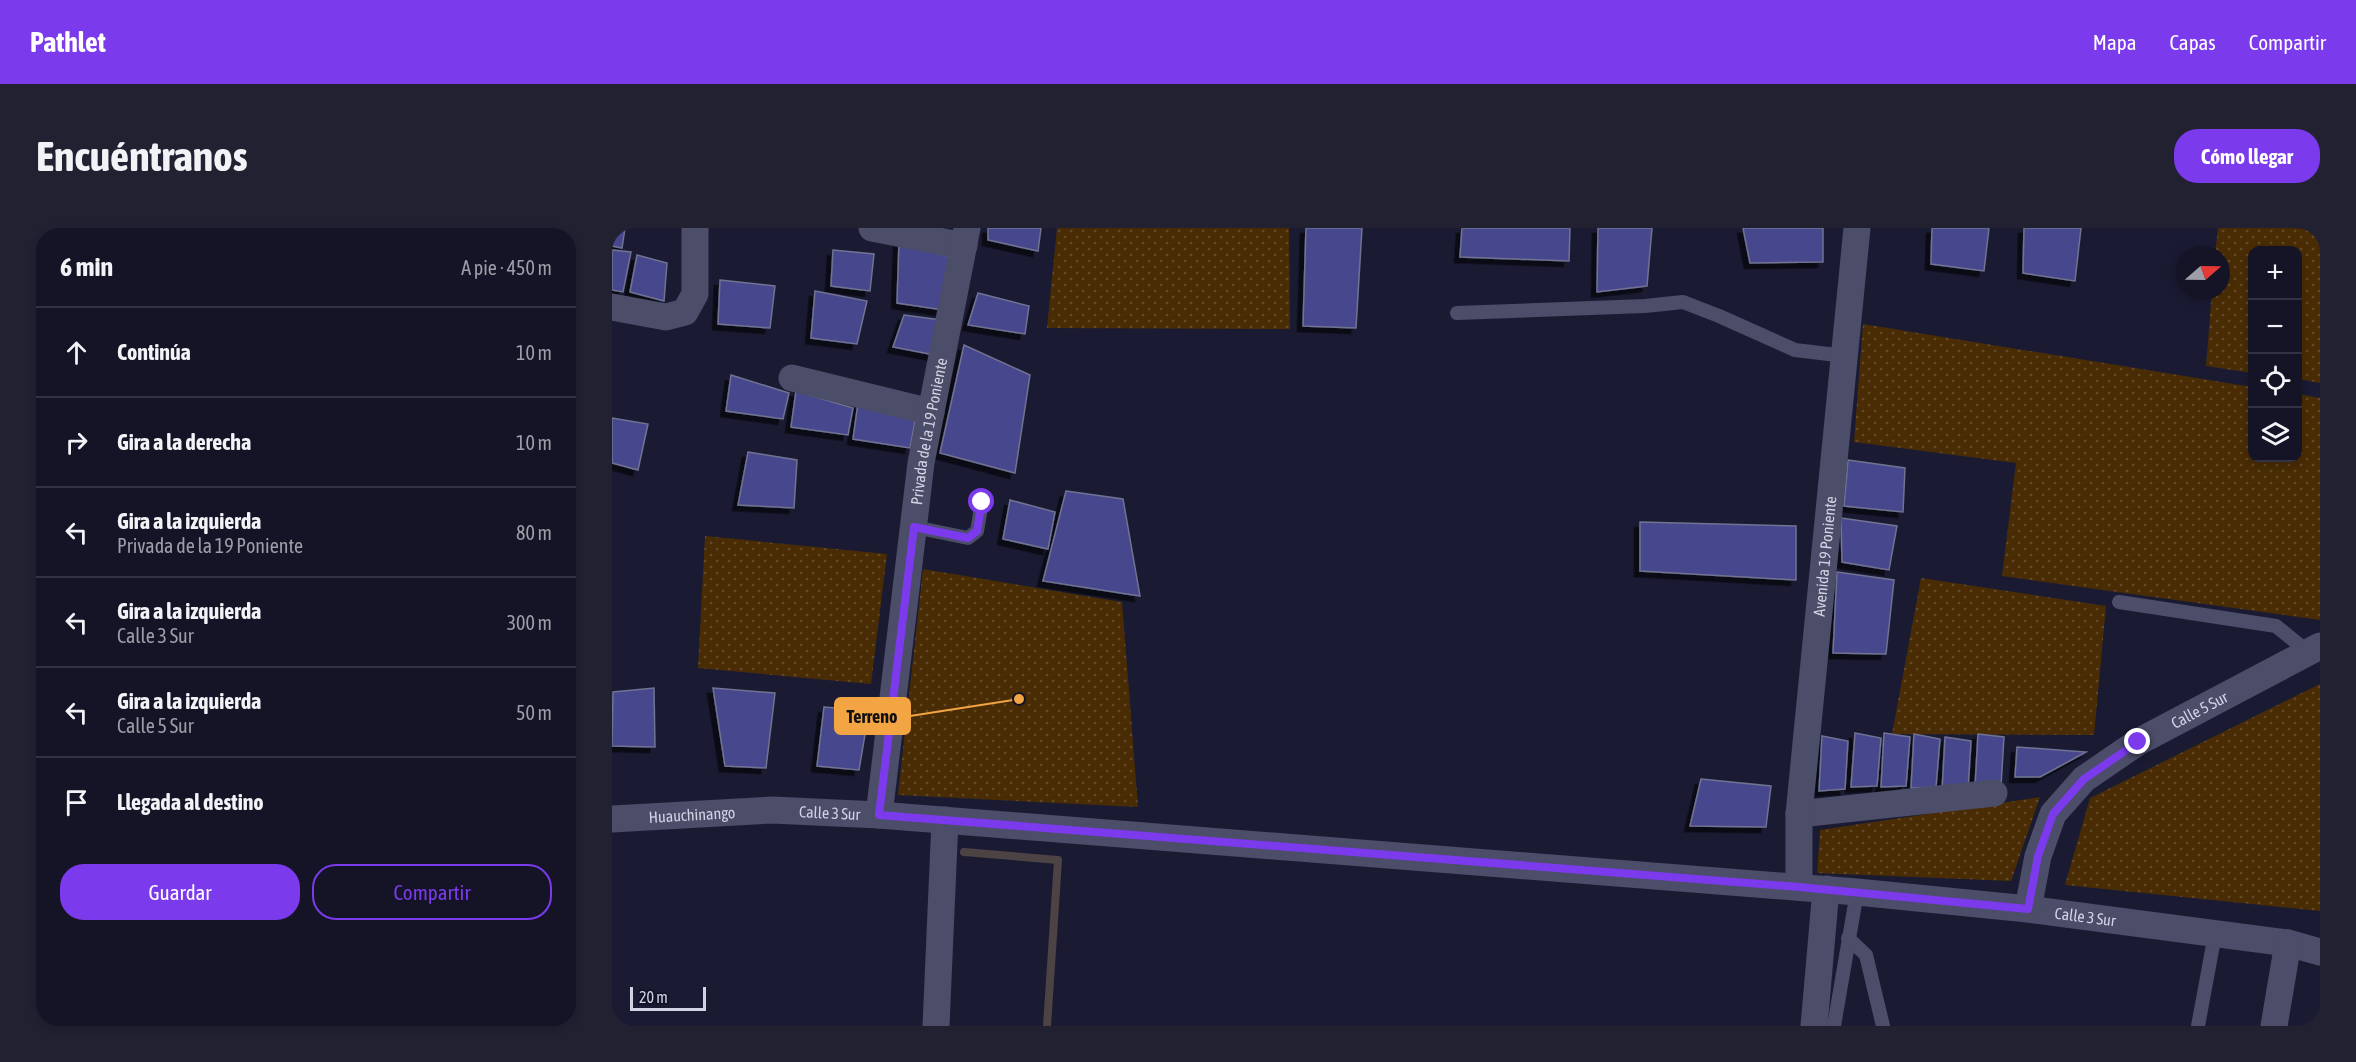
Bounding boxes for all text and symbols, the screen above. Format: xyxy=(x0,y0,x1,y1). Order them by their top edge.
text: Pathlet xyxy=(30,26,106,58)
text: Mapa xyxy=(2093,30,2136,54)
text: Capas xyxy=(2169,30,2216,54)
text: Compartir xyxy=(2249,30,2326,54)
button: Cómo llegar xyxy=(2174,129,2320,183)
text: Encuéntranos xyxy=(36,132,248,180)
north arrow xyxy=(2176,246,2230,300)
map controls xyxy=(2248,246,2302,462)
button: + xyxy=(2248,246,2302,300)
text: 6 min xyxy=(60,252,113,282)
text: A pie · 450 m xyxy=(461,256,552,279)
button: − xyxy=(2248,300,2302,354)
icon: ahead xyxy=(60,336,93,369)
text: Continúa xyxy=(117,339,191,365)
text: 10 m xyxy=(516,341,552,364)
button: locate xyxy=(2248,354,2302,408)
street label: Privada de la 19 Poniente xyxy=(907,356,950,506)
button: layers xyxy=(2248,408,2302,462)
icon: right xyxy=(60,426,93,459)
text: Gira a la derecha xyxy=(117,429,251,455)
text: 10 m xyxy=(516,431,552,454)
route start xyxy=(968,488,994,514)
street label: Avenida 19 Poniente xyxy=(1810,495,1839,617)
text: Gira a la izquierda xyxy=(117,508,261,534)
icon: left xyxy=(60,516,93,549)
text: 80 m xyxy=(516,521,552,544)
text: Privada de la 19 Poniente xyxy=(117,534,303,557)
text: Gira a la izquierda xyxy=(117,598,261,624)
icon: left xyxy=(60,606,93,639)
text: 300 m xyxy=(507,611,552,634)
text: Calle 3 Sur xyxy=(117,624,194,647)
street label: Calle 5 Sur xyxy=(2168,687,2231,732)
text: Gira a la izquierda xyxy=(117,688,261,714)
icon: left xyxy=(60,696,93,729)
callout: Terreno xyxy=(835,698,910,734)
text: 50 m xyxy=(516,701,552,724)
text: Terreno xyxy=(847,706,897,727)
text: Calle 5 Sur xyxy=(117,714,194,737)
route end xyxy=(2124,728,2150,754)
icon: arrive xyxy=(60,786,93,819)
text: Llegada al destino xyxy=(117,789,264,815)
street label: Calle 3 Sur xyxy=(799,802,861,823)
street label: Huauchinango xyxy=(648,803,736,826)
button: Guardar xyxy=(60,864,300,920)
button: Compartir xyxy=(312,864,552,920)
street label: Calle 3 Sur xyxy=(2054,904,2117,929)
scale bar xyxy=(630,984,706,1012)
text: 20 m xyxy=(639,988,668,1006)

